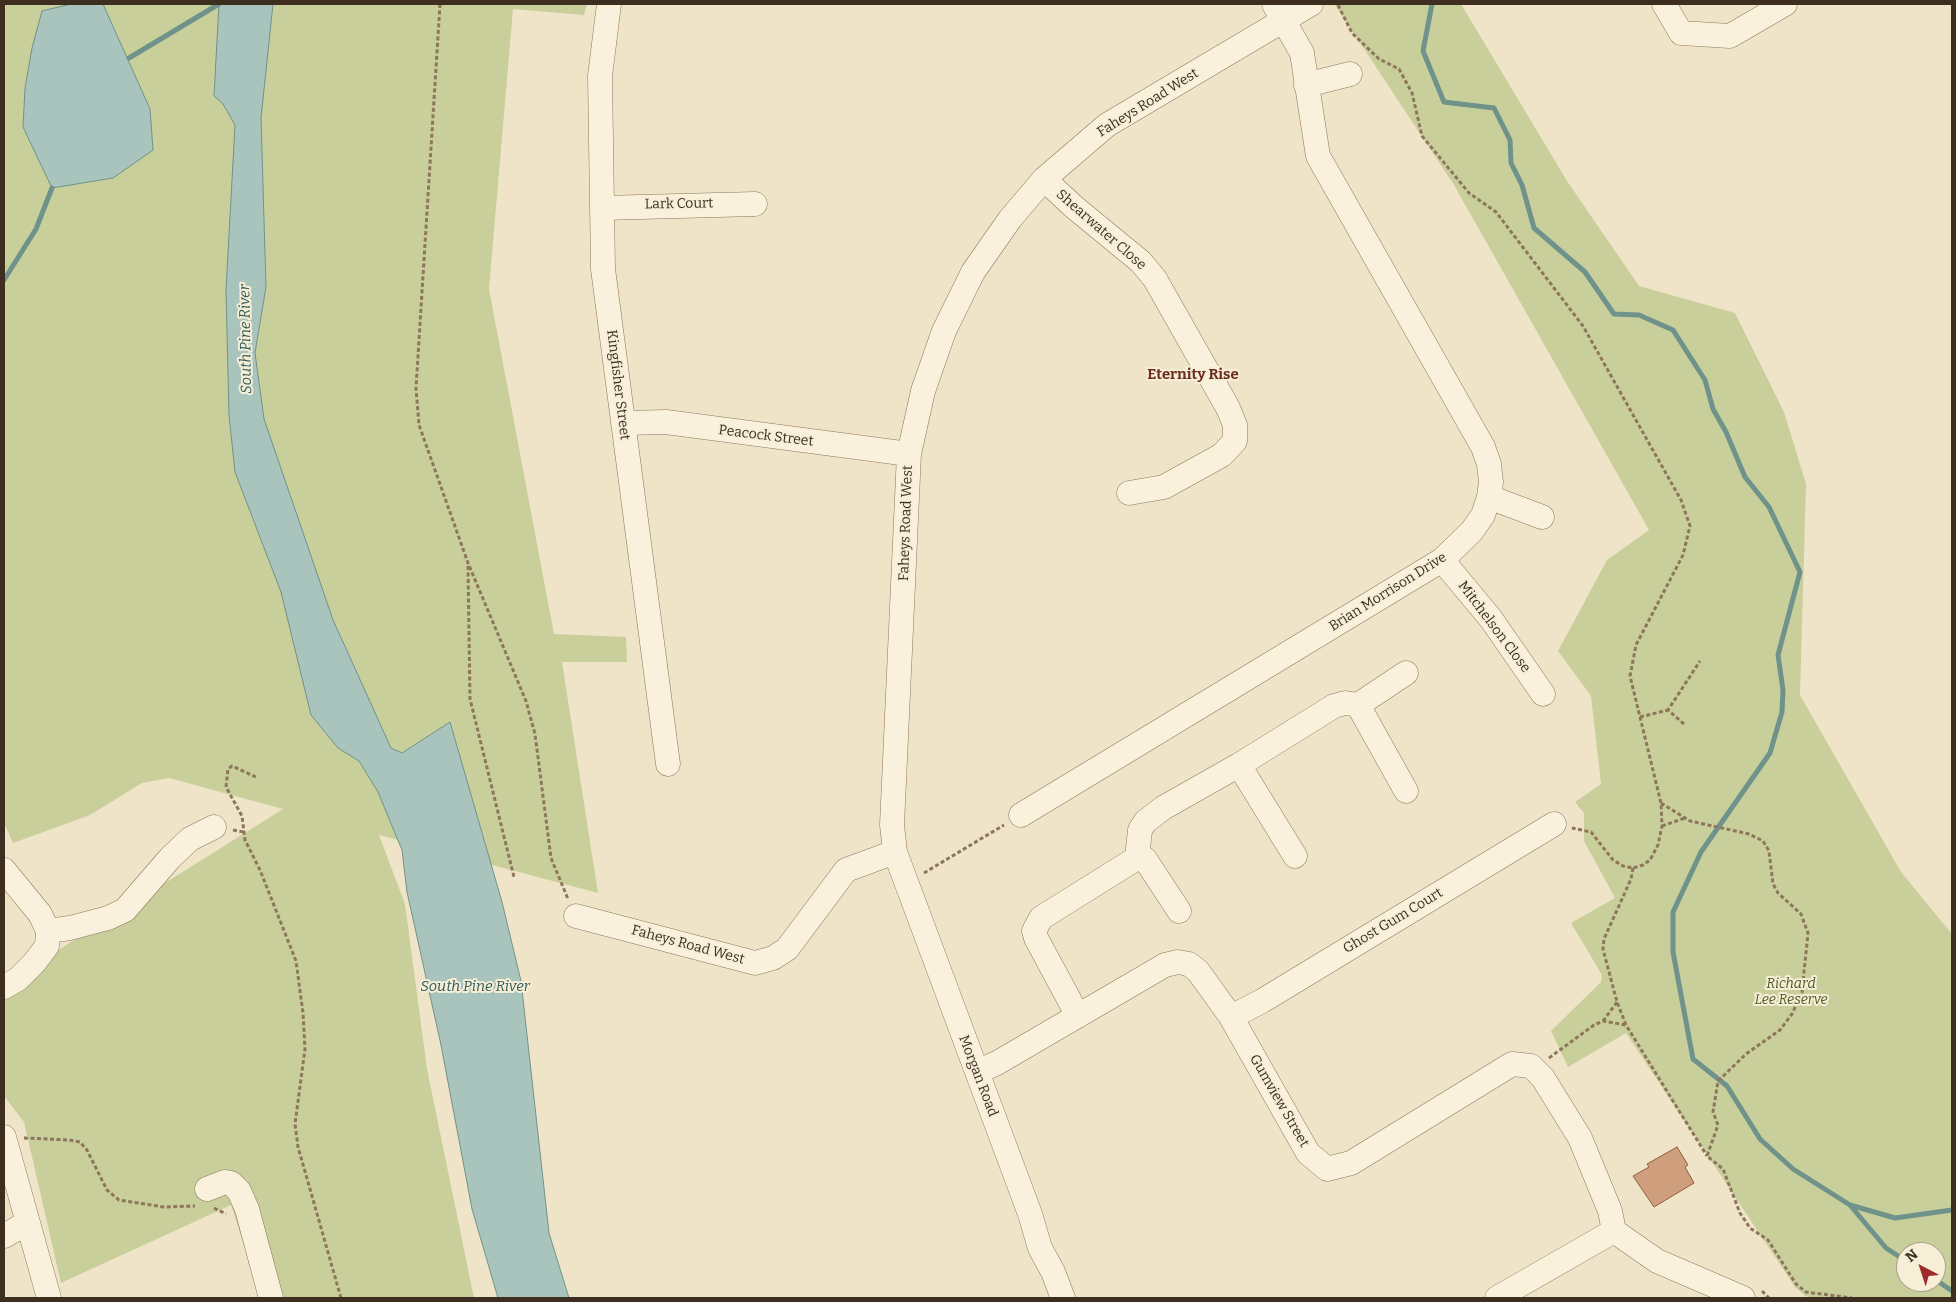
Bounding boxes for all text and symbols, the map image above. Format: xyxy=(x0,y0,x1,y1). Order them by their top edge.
street label: Faheys Road West xyxy=(1094,65,1202,141)
street label: Shearwater Close xyxy=(1053,186,1149,274)
street label: Lark Court xyxy=(645,195,713,213)
water label: South Pine River xyxy=(236,284,256,394)
street label: Kingfisher Street xyxy=(603,329,633,441)
district label: Eternity Rise xyxy=(1147,366,1239,384)
street label: Peacock Street xyxy=(718,422,814,450)
street label: Faheys Road West xyxy=(896,465,916,581)
street label: Brian Morrison Drive xyxy=(1326,549,1450,635)
street label: Mitchelson Close xyxy=(1454,578,1534,676)
street label: Ghost Gum Court xyxy=(1340,885,1446,957)
street label: Faheys Road West xyxy=(630,922,746,968)
park label: Richard Lee Reserve xyxy=(1754,976,1828,1009)
water label: South Pine River xyxy=(420,978,530,996)
street label: Morgan Road xyxy=(955,1033,1001,1119)
street label: Gumview Street xyxy=(1246,1052,1312,1150)
north arrow xyxy=(1896,1242,1946,1292)
text: N xyxy=(1902,1246,1921,1266)

